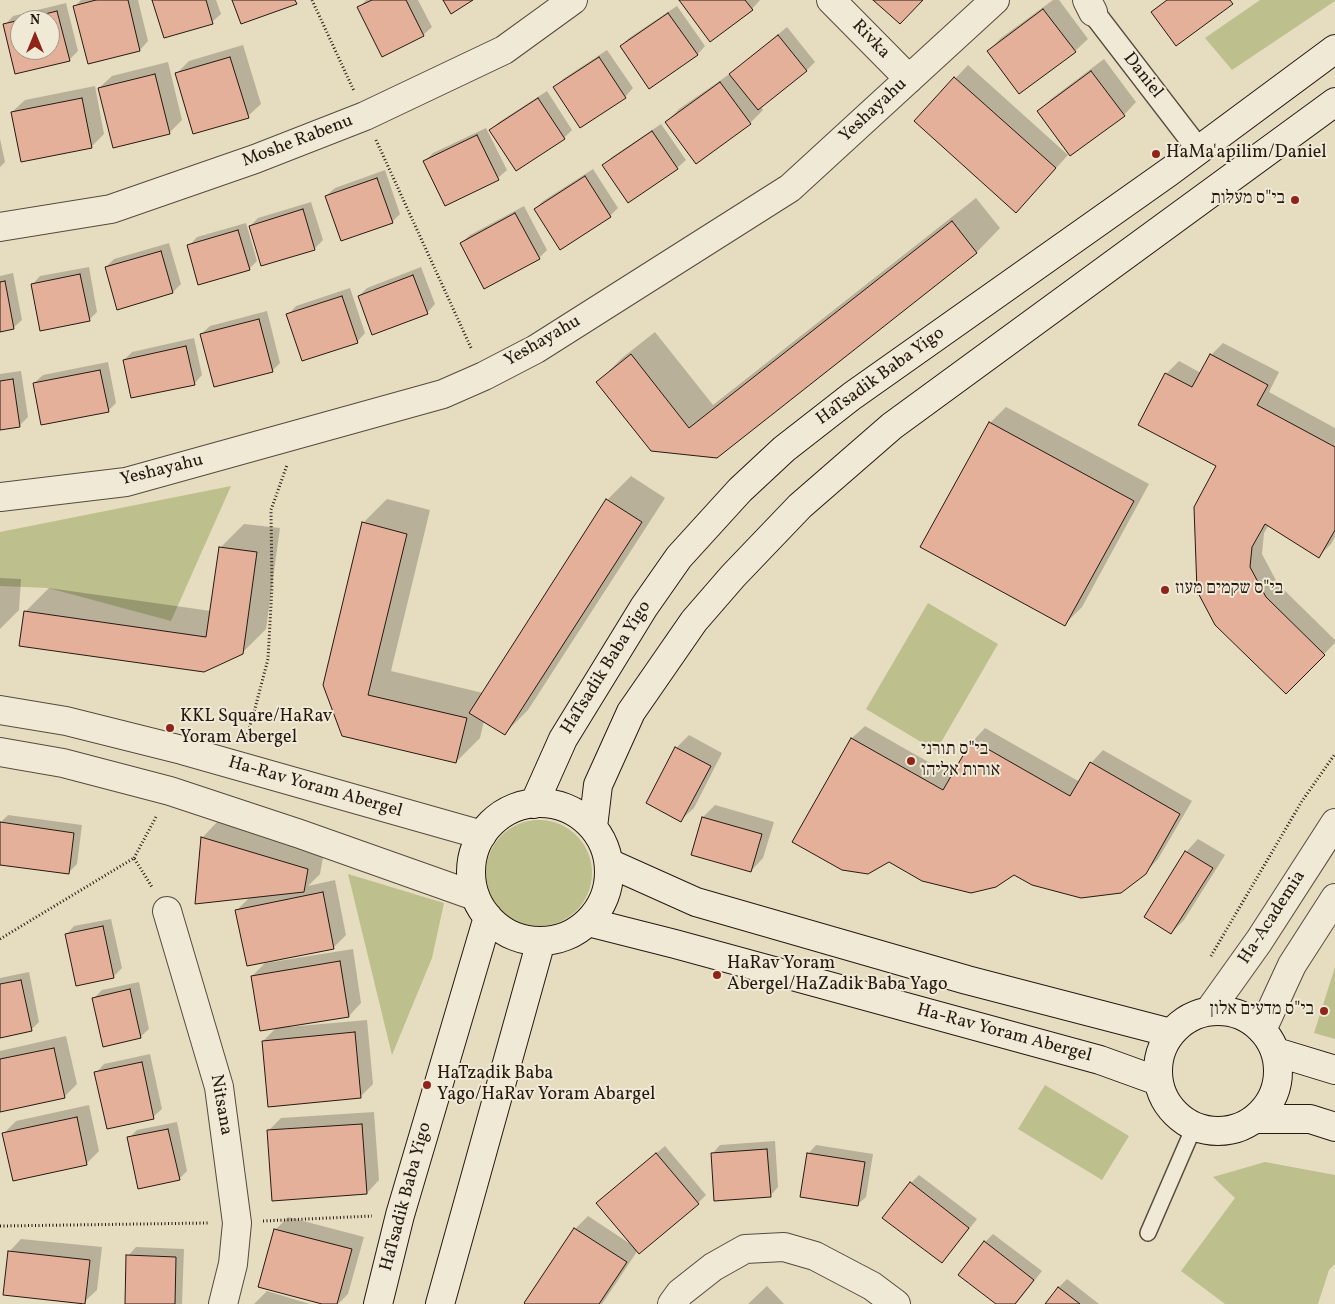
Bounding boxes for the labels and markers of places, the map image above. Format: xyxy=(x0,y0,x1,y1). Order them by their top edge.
place label: HaMa'apilim/Daniel xyxy=(1166,143,1327,165)
marker: HaMa'apilim/Daniel xyxy=(1150,148,1162,160)
place label: בי"ס מעלות xyxy=(1211,189,1285,211)
marker: בי"ס מעלות xyxy=(1289,194,1301,206)
place label: בי"ס שקמים מעוז xyxy=(1175,579,1283,601)
marker: בי"ס שקמים מעוז xyxy=(1159,584,1171,596)
place label: KKL Square/HaRav Yoram Abergel xyxy=(180,707,332,750)
marker: KKL Square/HaRav Yoram Abergel xyxy=(164,722,176,734)
place label: בי"ס תורני אורות אליהו xyxy=(921,740,1000,782)
marker: בי"ס תורני אורות אליהו xyxy=(905,755,917,767)
place label: HaRav Yoram Abergel/HaZadik Baba Yago xyxy=(727,954,948,996)
marker: HaRav Yoram Abergel/HaZadik Baba Yago xyxy=(711,969,723,981)
place label: בי"ס מדעים אלון xyxy=(1210,1000,1314,1022)
marker: בי"ס מדעים אלון xyxy=(1318,1005,1330,1017)
place label: HaTzadik Baba Yago/HaRav Yoram Abargel xyxy=(437,1064,655,1106)
marker: HaTzadik Baba Yago/HaRav Yoram Abargel xyxy=(421,1079,433,1091)

